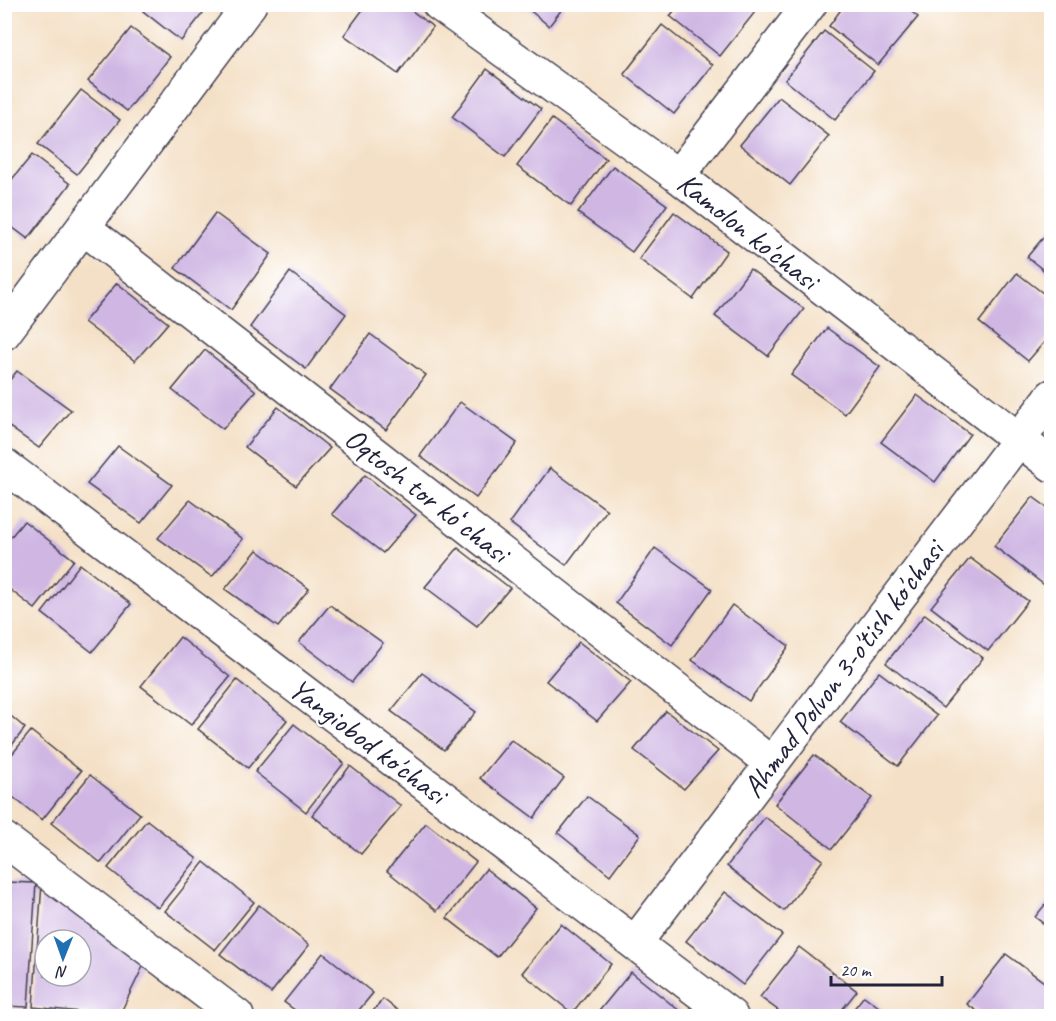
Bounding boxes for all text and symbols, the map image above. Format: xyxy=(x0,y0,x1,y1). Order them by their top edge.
street label: Kamolon ko'chasi xyxy=(670,164,829,300)
street label: Oqtosh tor koʻchasi xyxy=(337,419,520,573)
street label: Ahmad Polvon 3-o'tish ko'chasi xyxy=(734,530,954,805)
street label: Yangiobod ko'chasi xyxy=(282,669,457,815)
north arrow xyxy=(33,928,93,988)
scale bar xyxy=(831,949,942,987)
text: 20 m xyxy=(840,959,873,981)
text: N xyxy=(55,962,68,982)

